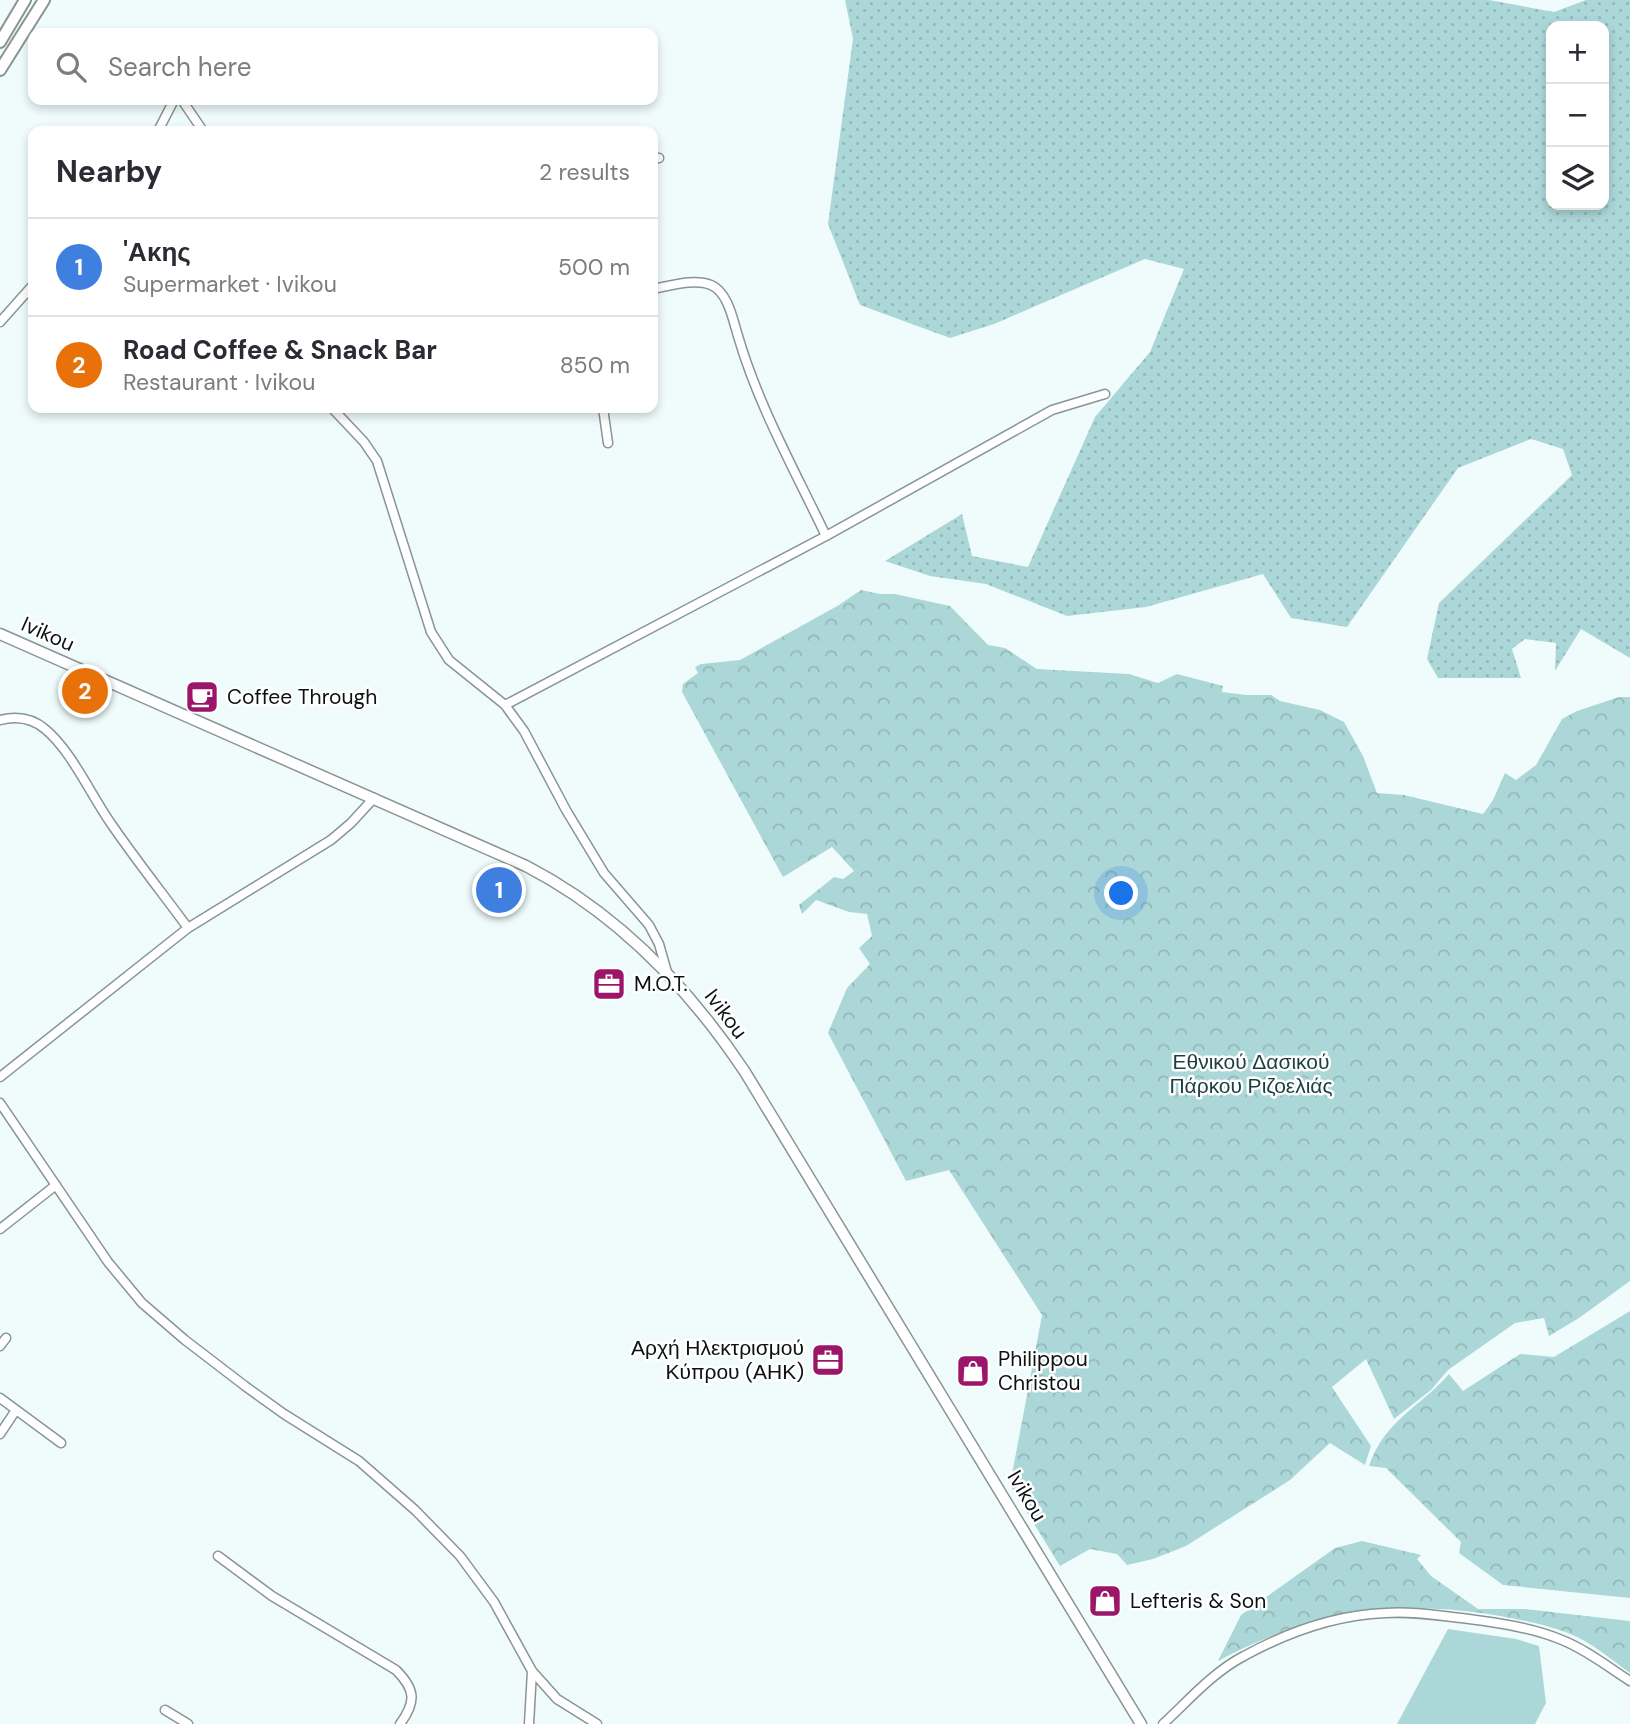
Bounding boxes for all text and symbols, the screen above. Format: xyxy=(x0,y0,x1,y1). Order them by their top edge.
map controls xyxy=(1546,21,1609,210)
button: + xyxy=(1546,21,1609,84)
search box xyxy=(28,28,658,105)
icon: search xyxy=(52,48,90,86)
text: Search here xyxy=(108,50,251,84)
button: − xyxy=(1546,84,1609,147)
button: layers xyxy=(1546,147,1609,210)
text: Nearby xyxy=(56,152,162,191)
text: 2 results xyxy=(539,157,630,187)
text: 'Ακης xyxy=(123,235,191,269)
text: 1 xyxy=(75,252,83,282)
text: 500 m xyxy=(558,252,630,282)
text: Supermarket · Ivikou xyxy=(123,269,337,299)
text: Road Coffee & Snack Bar xyxy=(123,333,437,367)
text: 2 xyxy=(72,350,86,380)
text: 850 m xyxy=(560,350,630,380)
text: Restaurant · Ivikou xyxy=(123,367,315,397)
street label: Ivikou xyxy=(17,610,79,658)
pin: 2 xyxy=(62,665,108,717)
cafe icon: Coffee Through xyxy=(183,678,221,716)
place label: Coffee Through xyxy=(227,683,377,711)
pin: 1 xyxy=(476,864,522,916)
your location xyxy=(1104,876,1138,910)
office icon: M.O.T. xyxy=(590,965,628,1003)
place label: M.O.T. xyxy=(634,970,688,998)
street label: Ivikou xyxy=(698,983,754,1045)
park label: Εθνικού Δασικού Πάρκου Ριζοελιάς xyxy=(1169,1048,1333,1100)
place label: Αρχή Ηλεκτρισμού Κύπρου (ΑΗΚ) xyxy=(631,1334,804,1386)
office icon: Αρχή Ηλεκτρισμού Κύπρου (ΑΗΚ) xyxy=(809,1341,847,1379)
place label: Philippou Christou xyxy=(998,1345,1088,1397)
shop icon: Philippou Christou xyxy=(954,1352,992,1390)
street label: Ivikou xyxy=(1001,1465,1053,1527)
shop icon: Lefteris & Son xyxy=(1086,1582,1124,1620)
place label: Lefteris & Son xyxy=(1130,1587,1266,1615)

